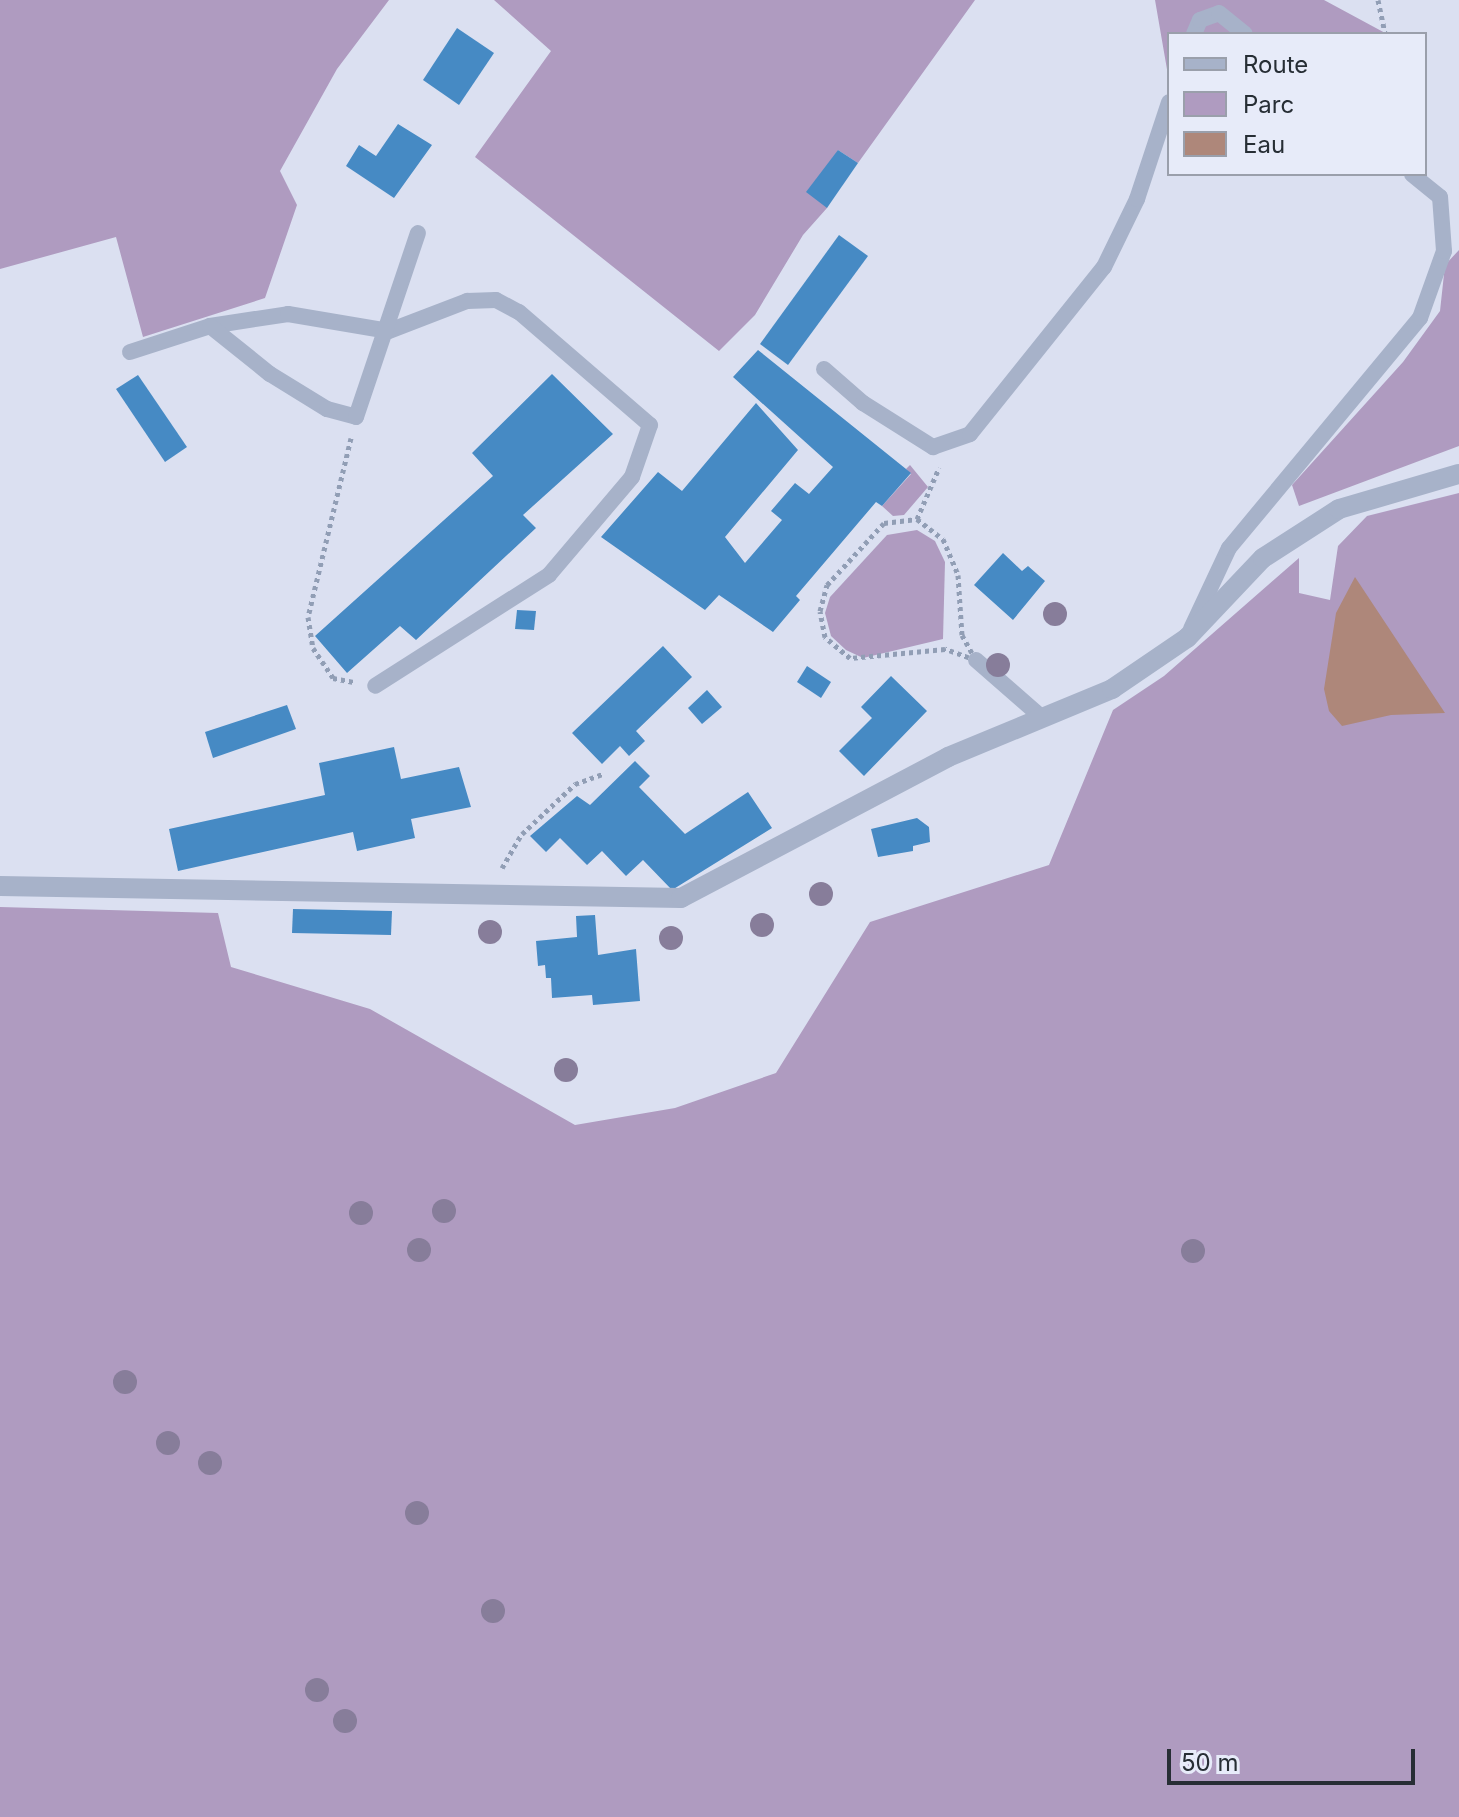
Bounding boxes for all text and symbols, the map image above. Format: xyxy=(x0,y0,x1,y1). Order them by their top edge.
legend xyxy=(1167,32,1427,176)
text: Route xyxy=(1243,50,1308,79)
text: Parc xyxy=(1243,90,1294,119)
text: Eau xyxy=(1243,130,1285,159)
scale bar xyxy=(1171,1733,1419,1783)
text: 50 m xyxy=(1181,1748,1239,1777)

